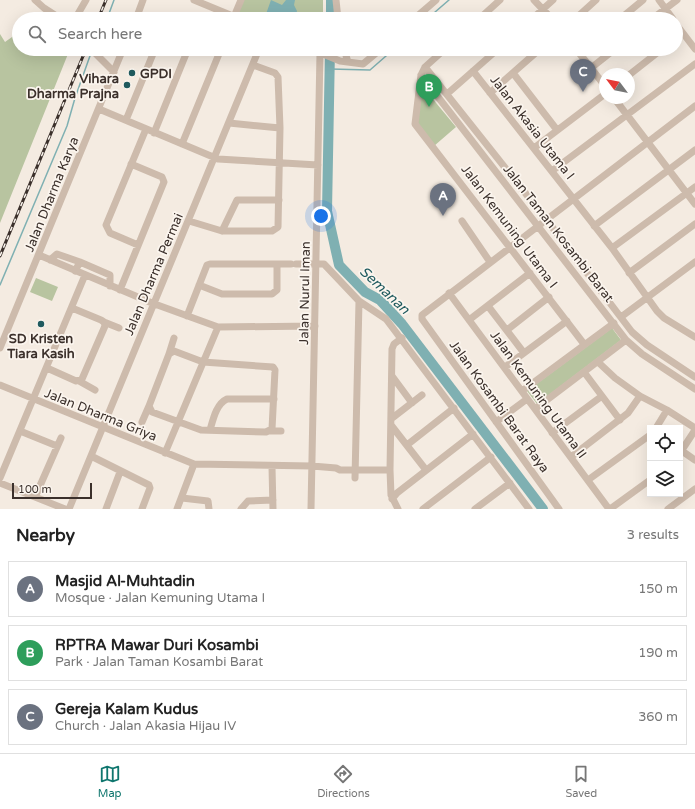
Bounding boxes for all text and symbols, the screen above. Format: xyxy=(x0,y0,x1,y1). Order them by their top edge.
search box xyxy=(12,12,683,56)
icon: search xyxy=(26,23,48,45)
text: Search here xyxy=(58,25,142,43)
pin: C xyxy=(570,59,596,92)
place label: GPDI xyxy=(140,66,172,82)
marker: GPDI xyxy=(127,68,137,78)
north arrow xyxy=(599,68,635,104)
place label: Vihara Dharma Prajna xyxy=(27,71,119,102)
street label: Jalan Akasia Utama I xyxy=(487,72,578,183)
pin: B xyxy=(416,74,442,107)
marker: Vihara Dharma Prajna xyxy=(122,80,132,90)
street label: Jalan Dharma Karya xyxy=(21,134,82,254)
street label: Jalan Kemuning Utama I xyxy=(458,162,561,291)
street label: Jalan Taman Kosambi Barat xyxy=(499,162,617,306)
pin: A xyxy=(430,183,456,216)
your location xyxy=(311,206,331,226)
street label: Jalan Dharma Permai xyxy=(121,211,187,338)
street label: Jalan Nurul Iman xyxy=(296,241,314,345)
water label: Semanan xyxy=(356,263,414,318)
marker: SD Kristen Tiara Kasih xyxy=(36,319,46,329)
street label: Jalan Kemuning Utama II xyxy=(487,328,590,461)
place label: SD Kristen Tiara Kasih xyxy=(6,331,75,362)
street label: Jalan Kosambi Barat Raya xyxy=(446,337,553,476)
street label: Jalan Dharma Griya xyxy=(42,385,159,445)
map controls xyxy=(647,425,683,497)
button: locate xyxy=(647,425,683,461)
button: layers xyxy=(647,461,683,497)
scale bar xyxy=(12,481,92,500)
text: 100 m xyxy=(18,483,52,496)
text: Nearby xyxy=(16,525,75,546)
text: 3 results xyxy=(627,527,679,543)
text: Masjid Al-Muhtadin xyxy=(55,572,195,590)
text: A xyxy=(25,581,35,597)
text: 150 m xyxy=(638,581,678,597)
text: Mosque · Jalan Kemuning Utama I xyxy=(55,590,265,606)
text: RPTRA Mawar Duri Kosambi xyxy=(55,636,259,654)
text: B xyxy=(25,645,35,661)
text: 190 m xyxy=(638,645,678,661)
text: Park · Jalan Taman Kosambi Barat xyxy=(55,654,263,670)
text: Gereja Kalam Kudus xyxy=(55,700,198,718)
text: C xyxy=(25,709,35,725)
text: 360 m xyxy=(638,709,678,725)
text: Church · Jalan Akasia Hijau IV xyxy=(55,718,236,734)
tab: Map xyxy=(98,763,122,800)
tab: Directions xyxy=(317,763,370,800)
tab: Saved xyxy=(565,763,597,800)

